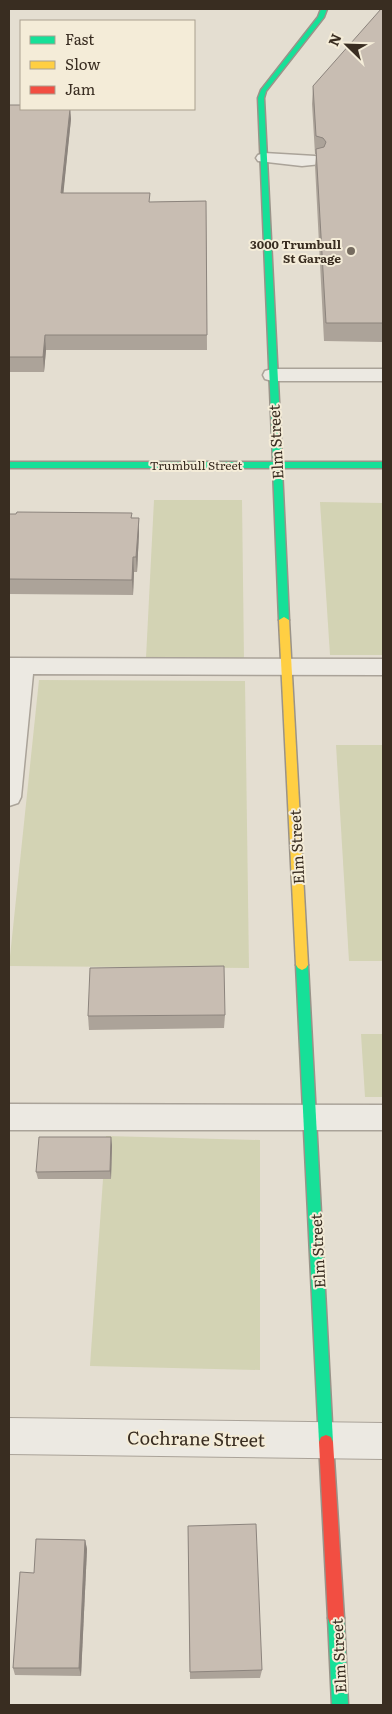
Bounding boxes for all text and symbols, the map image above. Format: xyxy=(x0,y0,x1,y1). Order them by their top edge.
legend xyxy=(20,20,195,110)
north arrow xyxy=(322,20,372,70)
text: Fast xyxy=(65,27,94,50)
text: N xyxy=(323,30,346,49)
text: Slow xyxy=(65,52,100,75)
text: Jam xyxy=(65,77,96,100)
place label: 3000 Trumbull St Garage xyxy=(250,235,342,267)
marker: 3000 Trumbull St Garage xyxy=(345,245,357,257)
street label: Elm Street xyxy=(262,404,288,480)
street label: Trumbull Street xyxy=(150,456,243,474)
street label: Elm Street xyxy=(283,809,309,885)
street label: Elm Street xyxy=(304,1213,330,1289)
street label: Cochrane Street xyxy=(127,1423,266,1453)
street label: Elm Street xyxy=(325,1618,351,1694)

